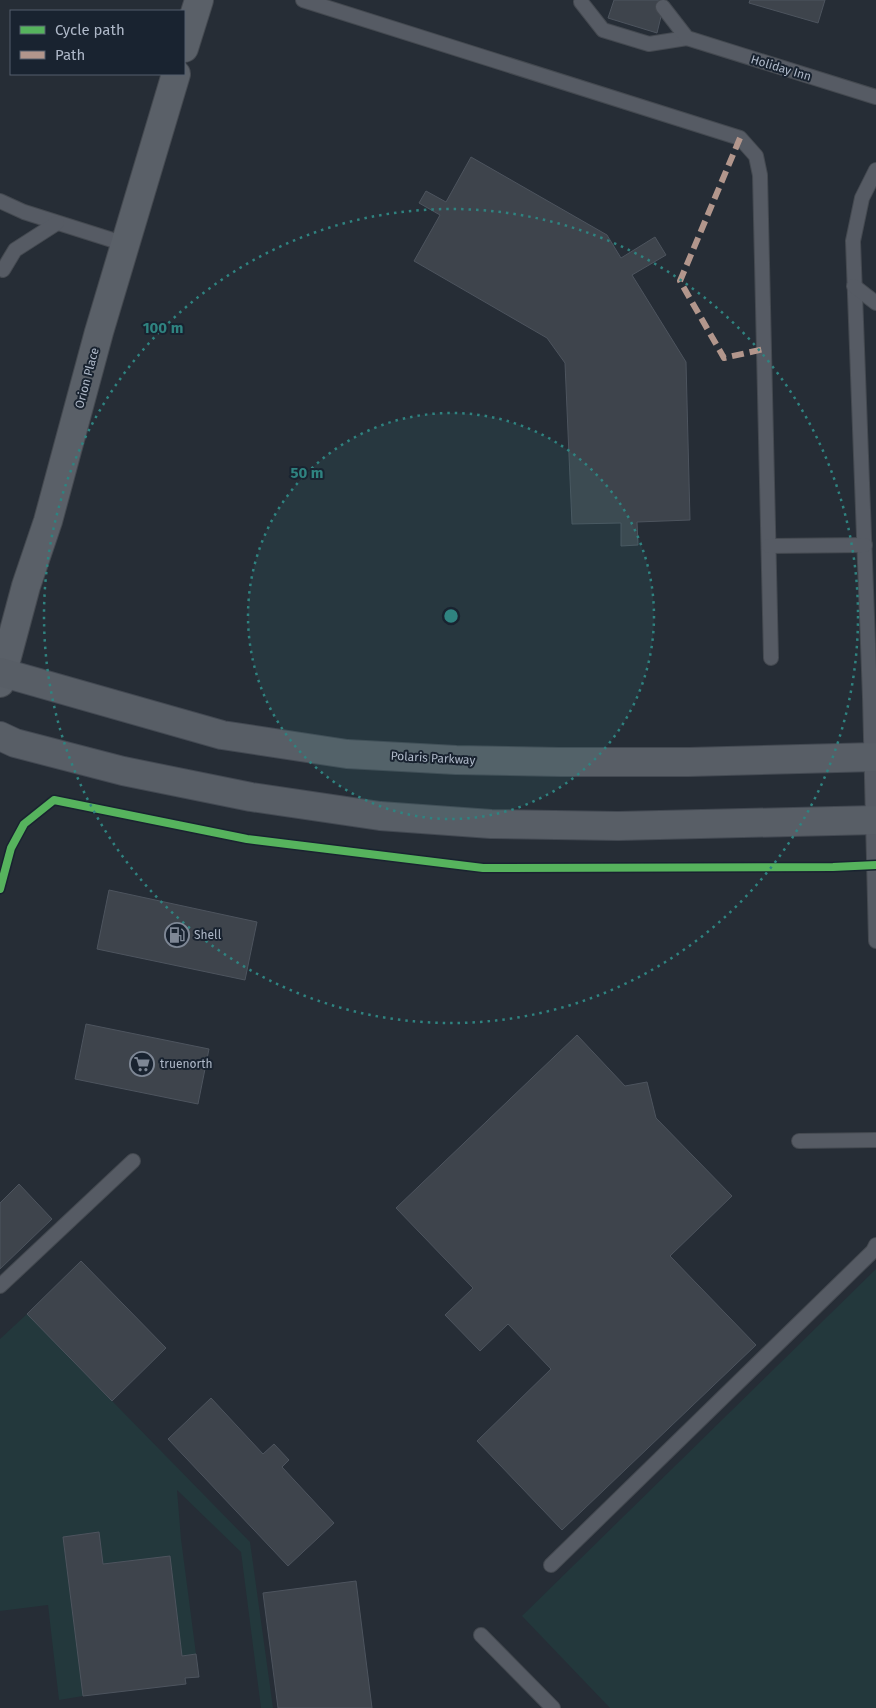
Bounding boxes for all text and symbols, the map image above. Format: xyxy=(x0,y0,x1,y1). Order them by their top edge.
legend xyxy=(10,10,185,75)
text: Cycle path xyxy=(55,21,125,39)
text: Path xyxy=(55,46,85,64)
street label: Holiday Inn xyxy=(749,52,813,84)
text: 100 m xyxy=(143,319,183,337)
street label: Orion Place xyxy=(72,346,102,410)
text: 50 m xyxy=(290,464,324,482)
centre of rings xyxy=(442,607,460,625)
street label: Polaris Parkway xyxy=(390,749,476,767)
fuel station icon: Shell xyxy=(164,922,190,948)
place label: Shell xyxy=(194,928,222,942)
supermarket icon: truenorth xyxy=(129,1051,155,1077)
place label: truenorth xyxy=(160,1057,213,1071)

